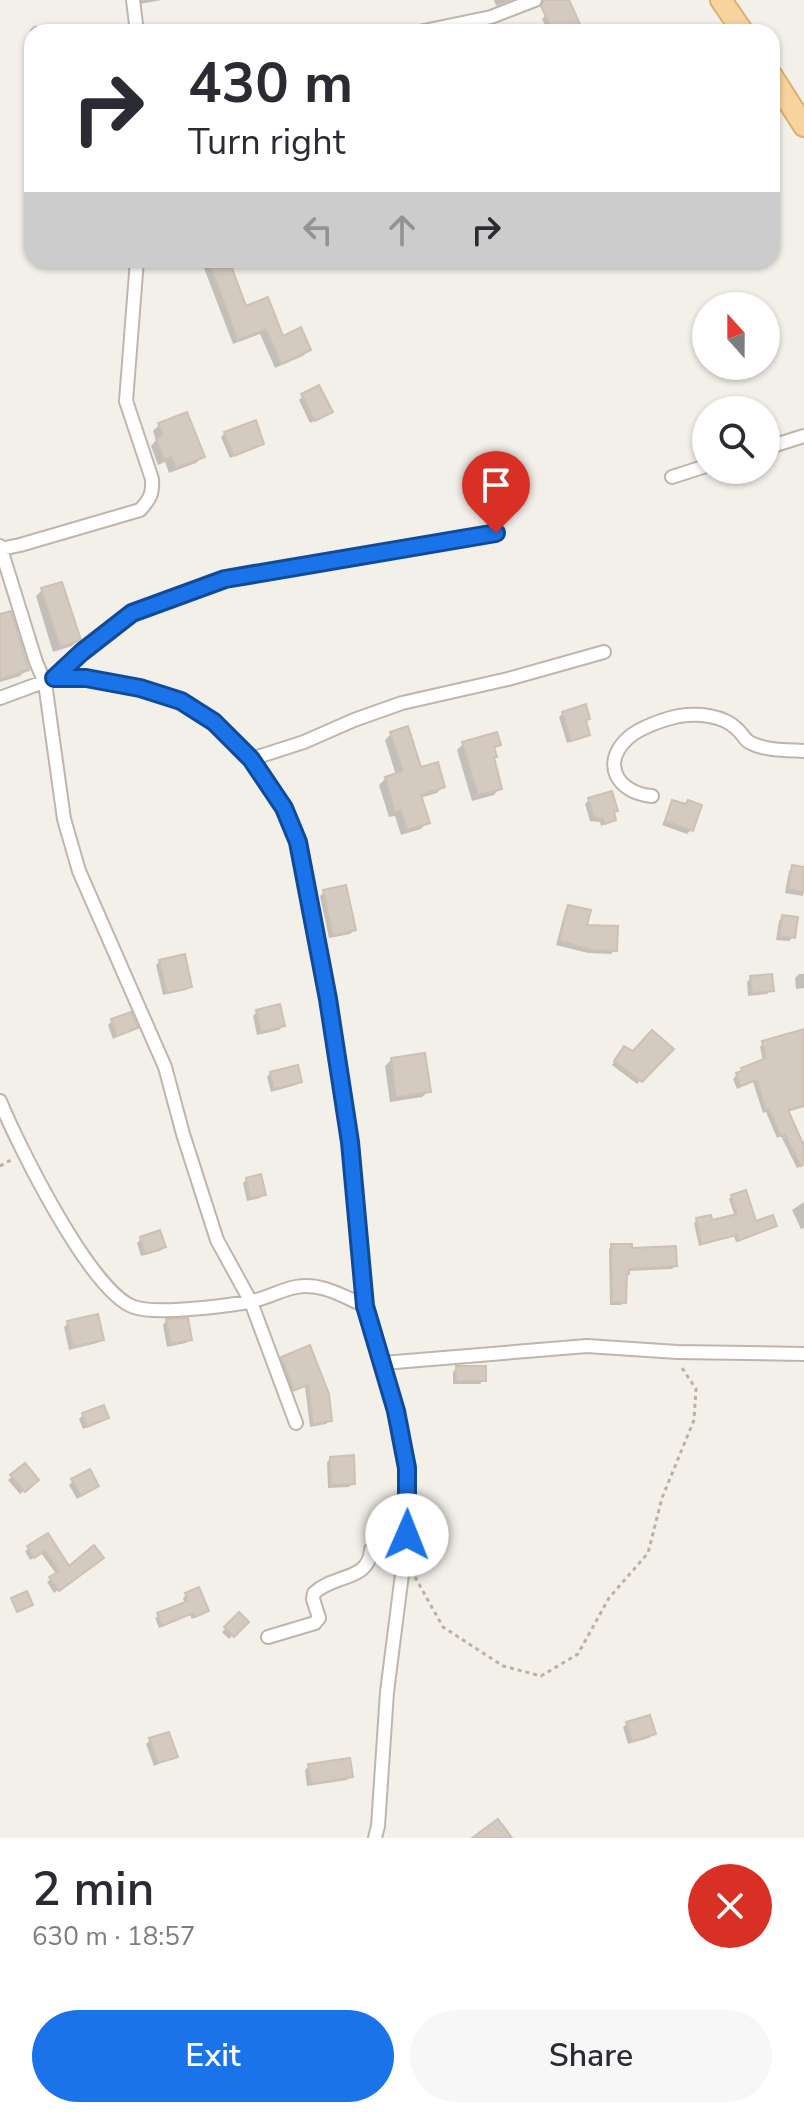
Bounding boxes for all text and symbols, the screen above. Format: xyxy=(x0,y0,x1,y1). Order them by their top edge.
text: 430 m xyxy=(188,45,353,122)
icon: right xyxy=(56,56,160,160)
text: Turn right xyxy=(188,118,345,167)
icon: left xyxy=(296,208,340,252)
icon: ahead xyxy=(380,208,424,252)
icon: right xyxy=(464,208,508,252)
north arrow xyxy=(692,292,780,380)
map controls xyxy=(692,292,780,484)
button: search xyxy=(692,396,780,484)
pin xyxy=(462,451,530,533)
icon: arrive xyxy=(474,463,518,507)
position arrow xyxy=(365,1493,449,1577)
text: 2 min xyxy=(32,1856,154,1922)
button: close xyxy=(688,1864,772,1948)
text: 630 m · 18:57 xyxy=(32,1919,195,1954)
button: Exit xyxy=(32,2010,394,2102)
button: Share xyxy=(410,2010,772,2102)

